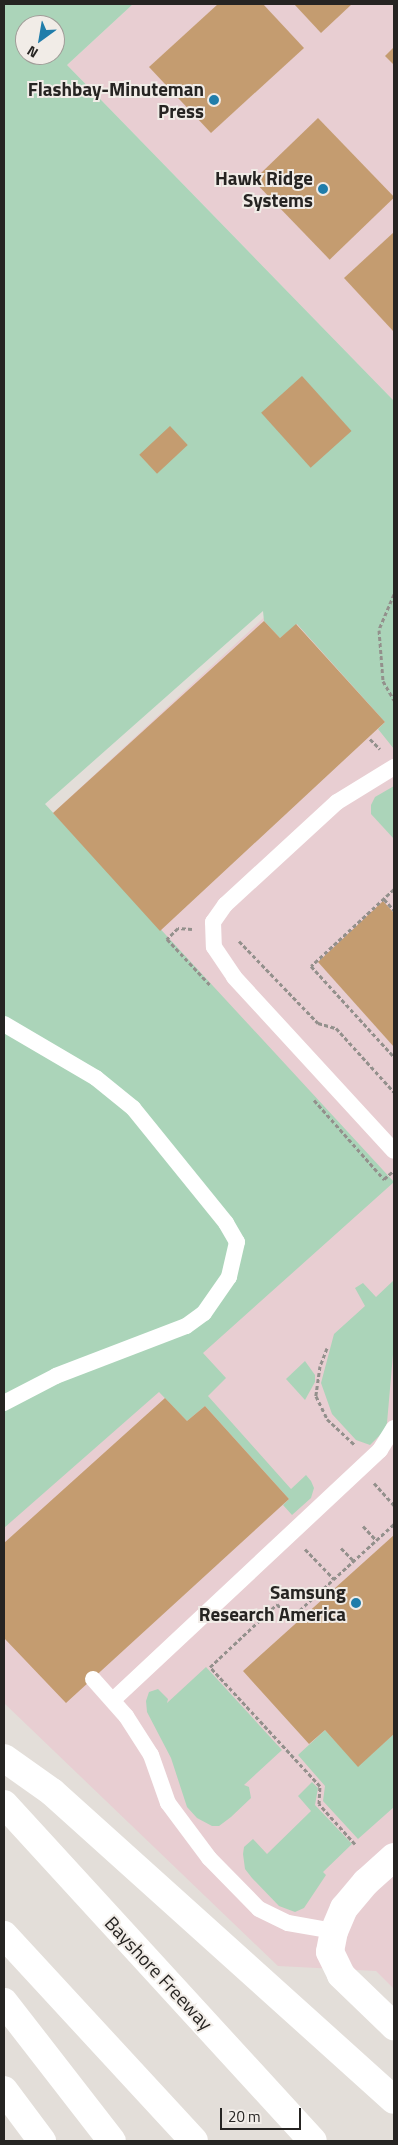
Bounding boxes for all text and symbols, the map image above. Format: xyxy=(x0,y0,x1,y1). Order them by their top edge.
north arrow xyxy=(15,15,65,65)
text: N xyxy=(23,41,42,64)
place label: Flashbay-Minuteman Press xyxy=(28,78,204,122)
marker: Flashbay-Minuteman Press xyxy=(208,94,220,106)
place label: Hawk Ridge Systems xyxy=(215,167,313,211)
marker: Hawk Ridge Systems xyxy=(317,183,329,195)
place label: Samsung Research America xyxy=(199,1581,346,1625)
marker: Samsung Research America xyxy=(350,1597,362,1609)
street label: Bayshore Freeway xyxy=(100,1911,218,2035)
scale bar xyxy=(223,2098,304,2130)
text: 20 m xyxy=(228,2105,261,2128)

